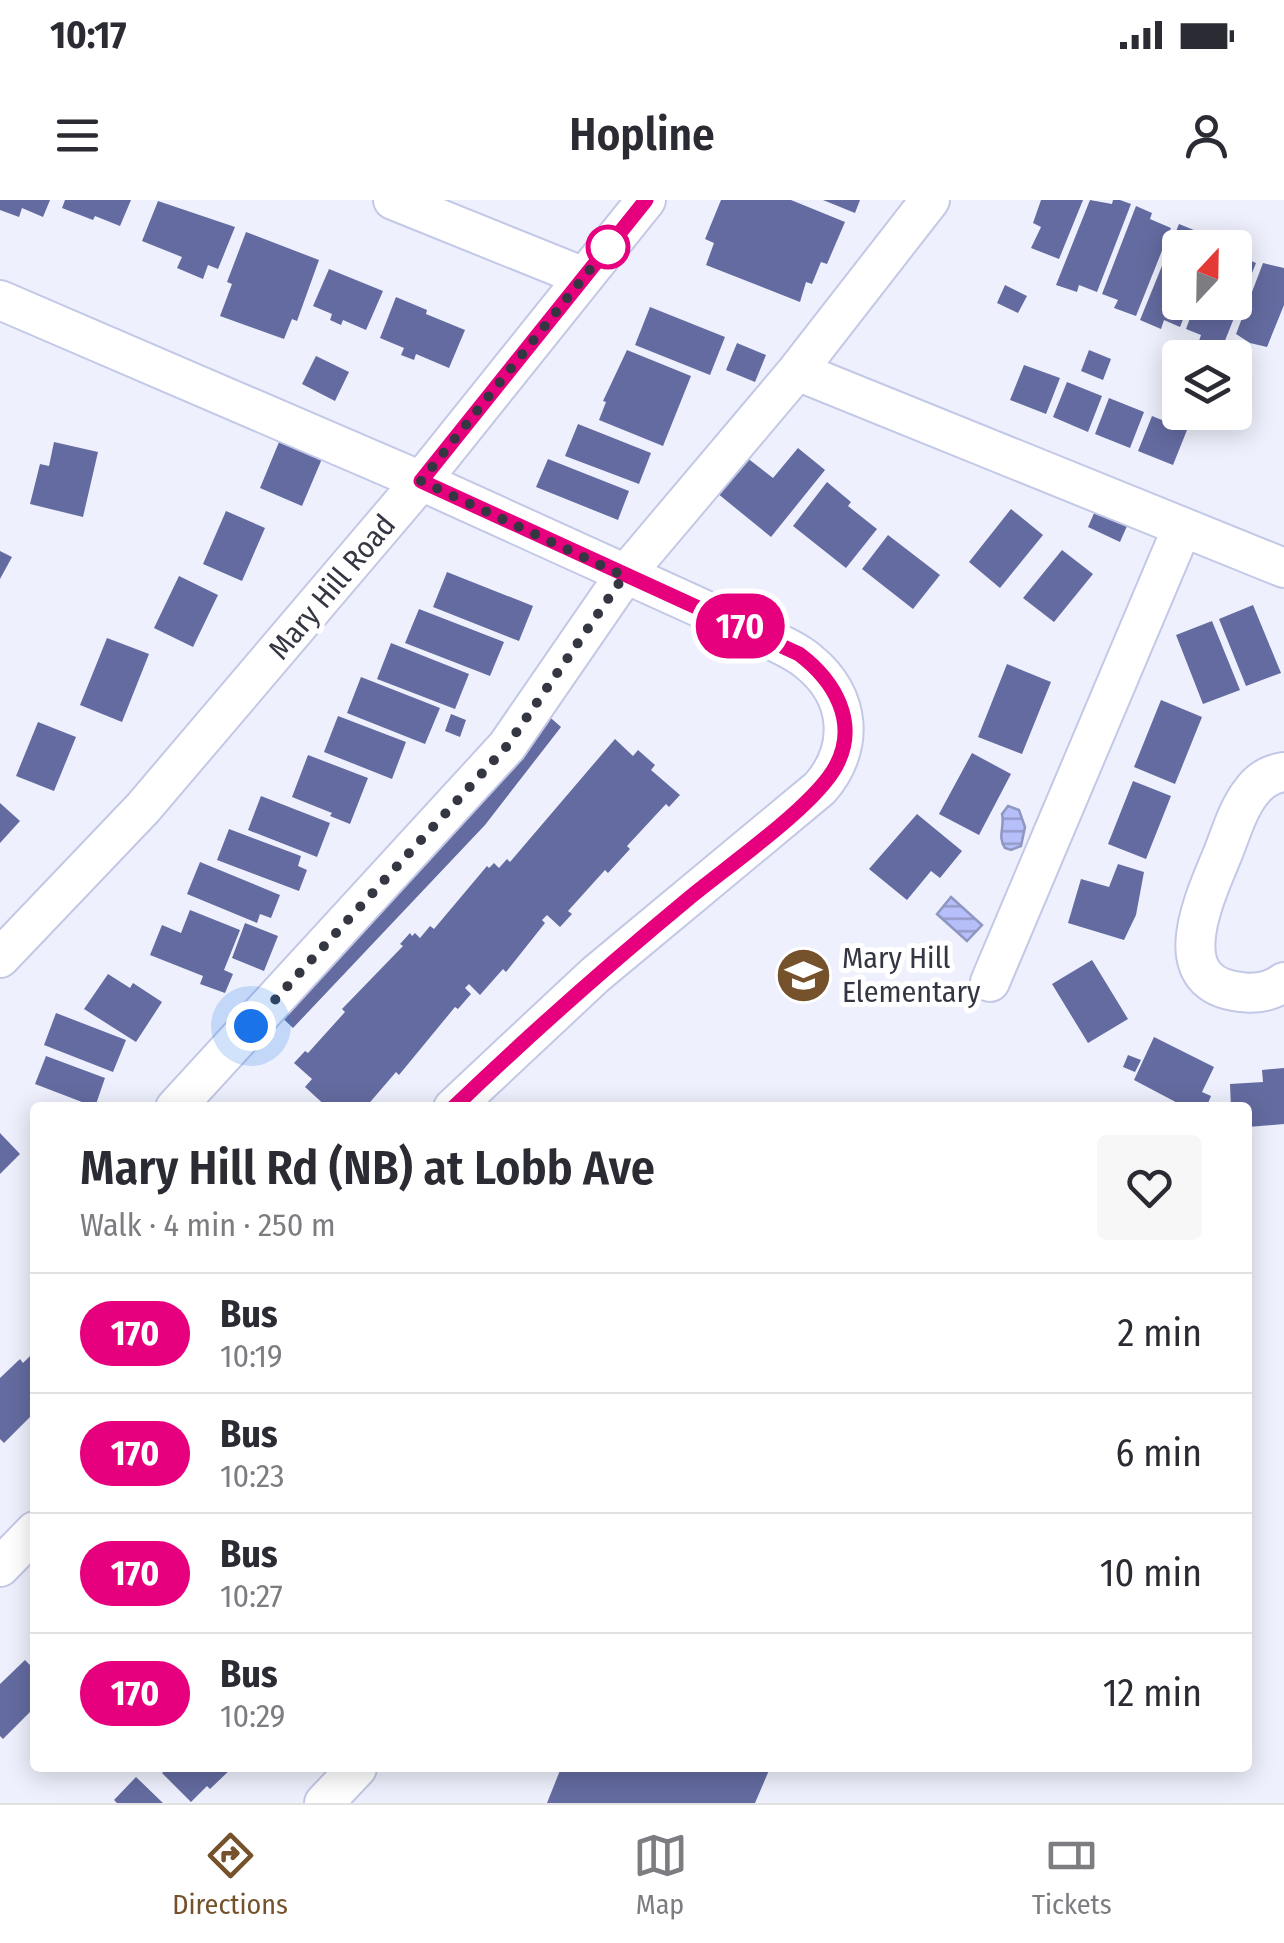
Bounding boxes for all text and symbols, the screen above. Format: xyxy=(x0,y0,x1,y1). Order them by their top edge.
text: 10:17 xyxy=(50,12,127,58)
icon: menu xyxy=(50,108,105,163)
text: Hopline xyxy=(569,108,715,162)
icon: person xyxy=(1179,108,1234,163)
unlabelled marker xyxy=(587,226,629,268)
north arrow xyxy=(1162,230,1252,320)
map controls xyxy=(1162,230,1252,430)
button: layers xyxy=(1162,340,1252,430)
street label: Mary Hill Road xyxy=(261,507,403,667)
line badge: 170 xyxy=(682,594,798,658)
text: 170 xyxy=(716,605,764,647)
place label: Mary Hill Elementary xyxy=(842,940,981,1010)
school or university icon: Mary Hill Elementary xyxy=(773,945,833,1005)
your location xyxy=(226,1001,276,1051)
button: heart xyxy=(1097,1135,1202,1240)
text: Mary Hill Rd (NB) at Lobb Ave xyxy=(80,1139,655,1197)
text: Walk · 4 min · 250 m xyxy=(80,1206,336,1244)
text: Bus xyxy=(220,1291,278,1337)
text: 2 min xyxy=(1117,1310,1202,1356)
text: 170 xyxy=(111,1312,159,1354)
text: 10:19 xyxy=(220,1337,283,1375)
text: Bus xyxy=(220,1411,278,1457)
text: 6 min xyxy=(1115,1430,1202,1476)
text: 170 xyxy=(111,1432,159,1474)
text: 10:23 xyxy=(220,1457,284,1495)
text: Bus xyxy=(220,1531,278,1577)
text: 10 min xyxy=(1100,1550,1202,1596)
text: 170 xyxy=(111,1552,159,1594)
text: 10:27 xyxy=(220,1577,283,1615)
text: Bus xyxy=(220,1651,278,1697)
text: 12 min xyxy=(1103,1670,1202,1716)
text: 170 xyxy=(111,1672,159,1714)
text: 10:29 xyxy=(220,1697,285,1735)
tab: Directions xyxy=(172,1828,288,1921)
tab: Map xyxy=(633,1828,688,1921)
tab: Tickets xyxy=(1032,1828,1112,1921)

